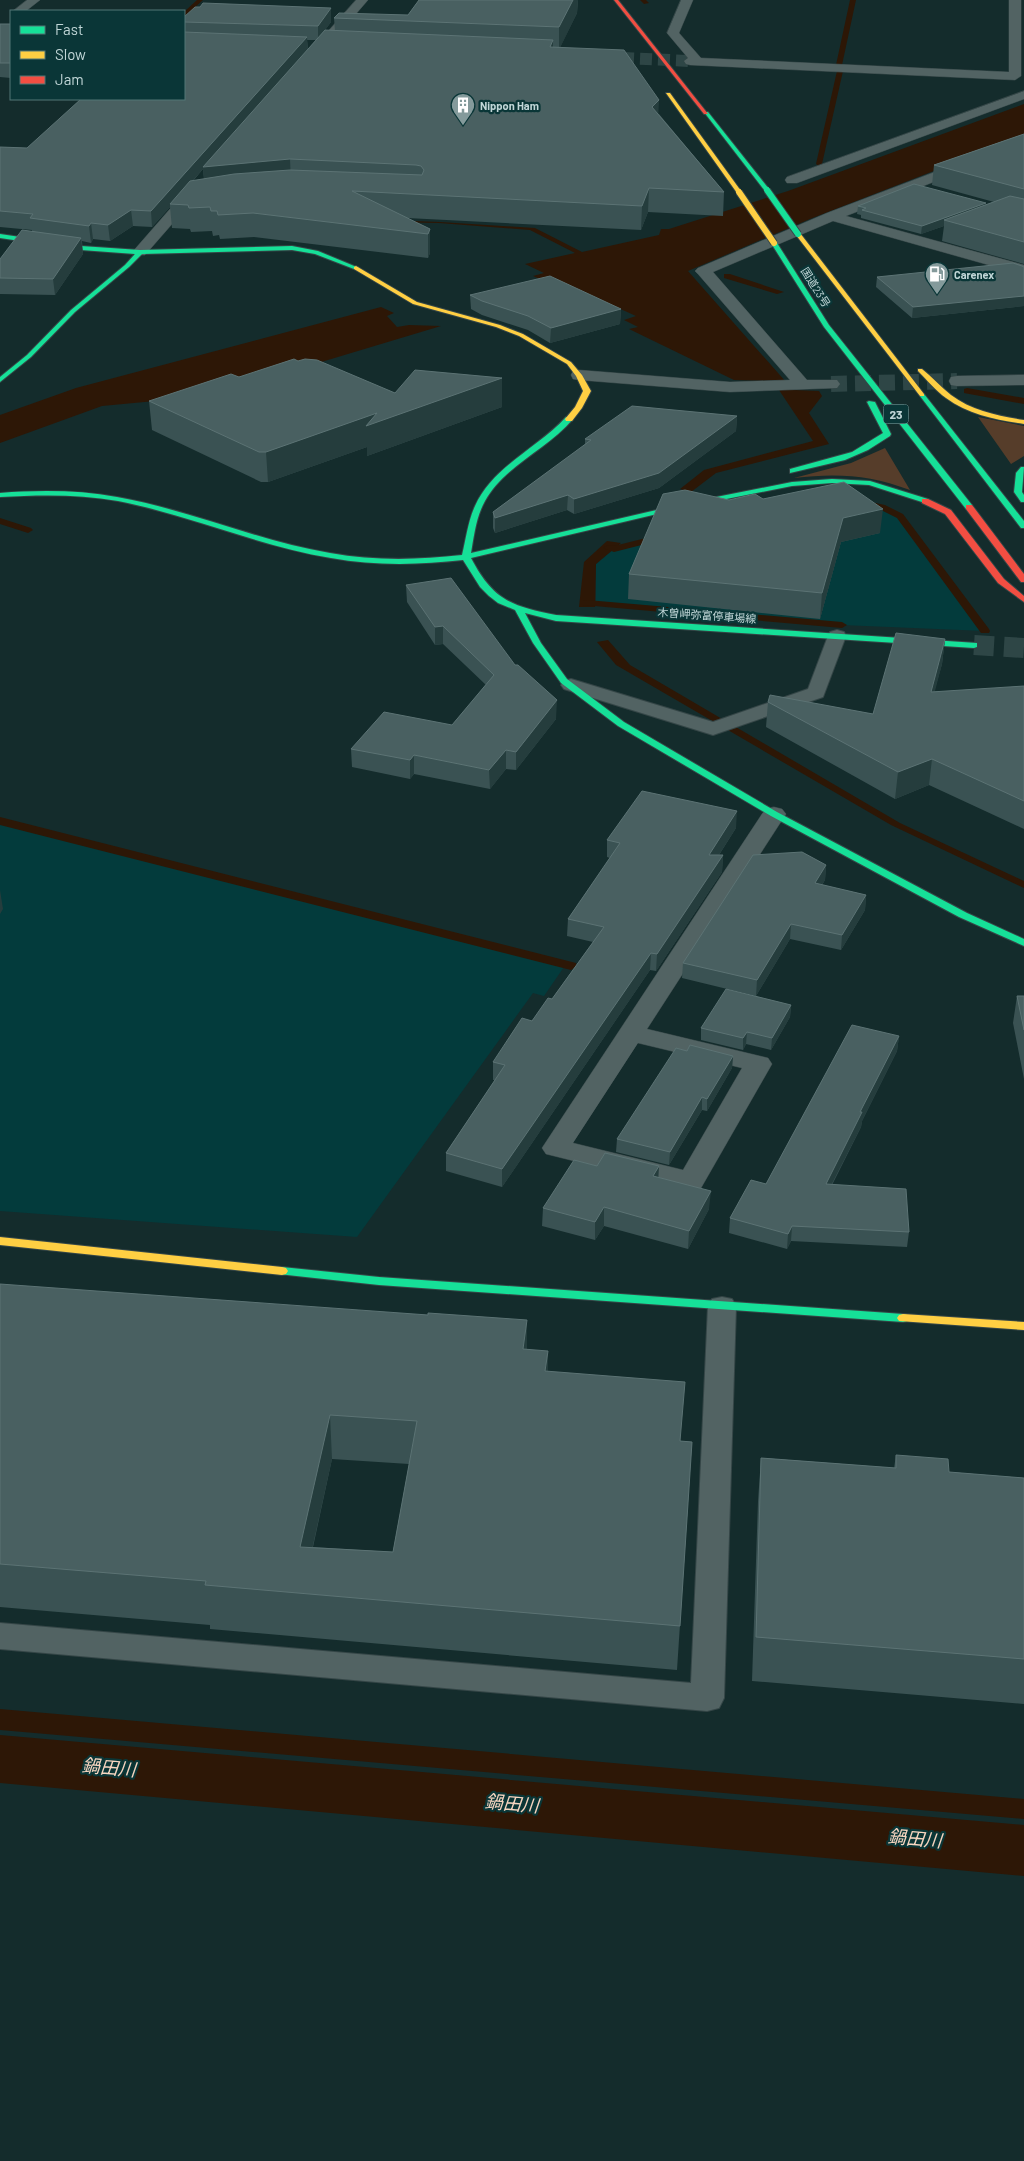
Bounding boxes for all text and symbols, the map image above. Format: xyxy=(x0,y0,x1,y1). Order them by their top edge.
legend xyxy=(10,10,185,100)
text: Fast xyxy=(55,20,83,38)
text: Slow xyxy=(55,45,86,63)
text: Jam xyxy=(55,70,84,88)
building icon: Nippon Ham xyxy=(450,92,476,126)
place label: Nippon Ham xyxy=(480,99,539,112)
fuel station icon: Carenex xyxy=(924,261,950,295)
street label: 国道23号 xyxy=(799,265,833,309)
place label: Carenex xyxy=(954,268,994,281)
road number: 23 xyxy=(884,404,908,424)
street label: 木曽岬弥富停車場線 xyxy=(657,605,757,625)
water label: 鍋田川 xyxy=(81,1754,139,1780)
water label: 鍋田川 xyxy=(484,1790,542,1816)
water label: 鍋田川 xyxy=(887,1825,945,1851)

